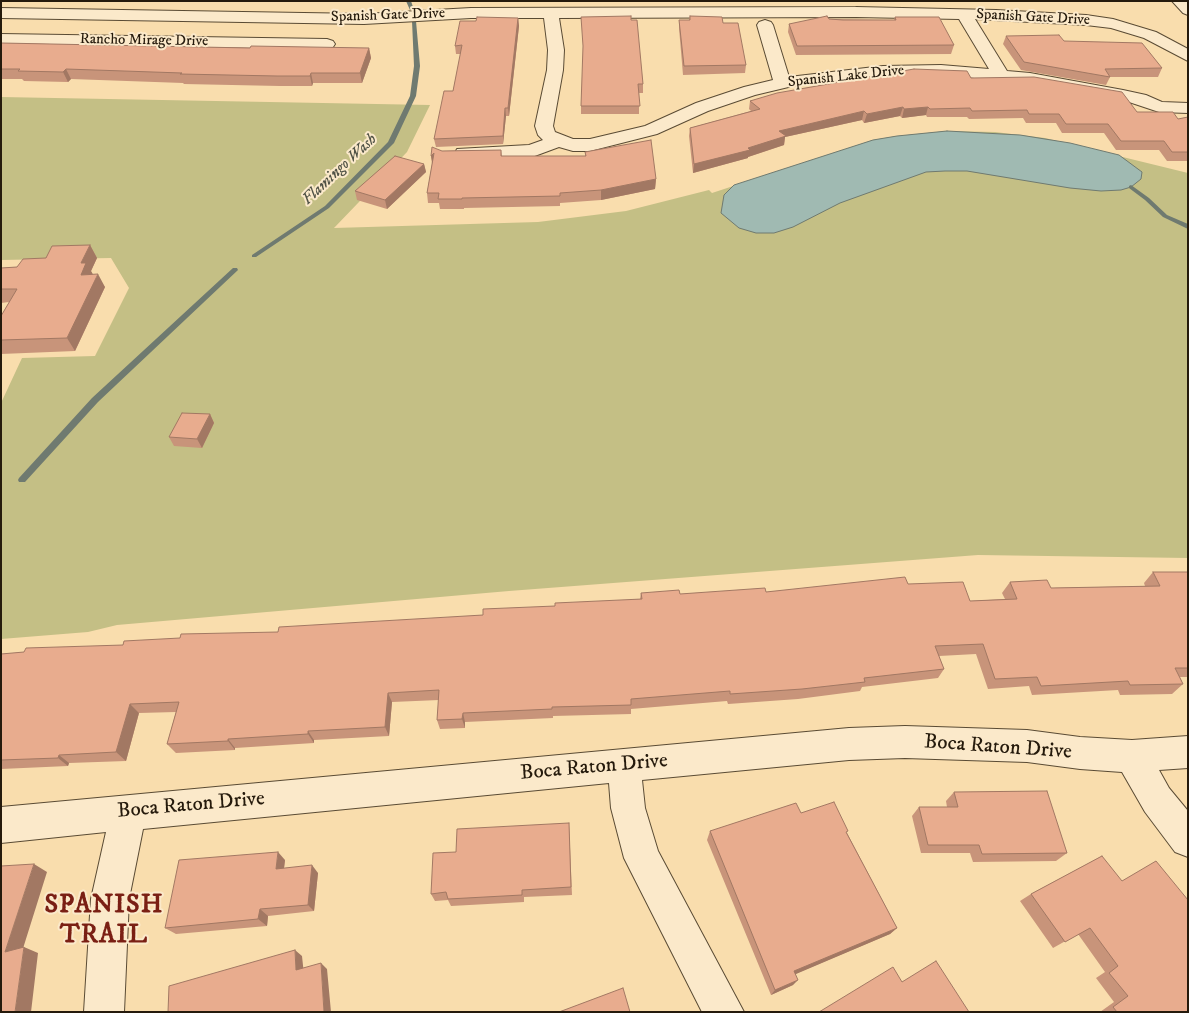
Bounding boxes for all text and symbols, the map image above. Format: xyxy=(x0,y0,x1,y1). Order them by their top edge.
street label: Spanish Gate Drive xyxy=(331,5,445,27)
street label: Spanish Gate Drive xyxy=(976,6,1090,30)
street label: Rancho Mirage Drive xyxy=(80,31,208,51)
street label: Spanish Lake Drive xyxy=(787,62,905,92)
water label: Flamingo Wash xyxy=(299,130,381,210)
street label: Boca Raton Drive xyxy=(923,730,1073,766)
street label: Boca Raton Drive xyxy=(519,749,669,787)
street label: Boca Raton Drive xyxy=(116,787,266,825)
district label: SPANISH TRAIL xyxy=(44,891,164,952)

